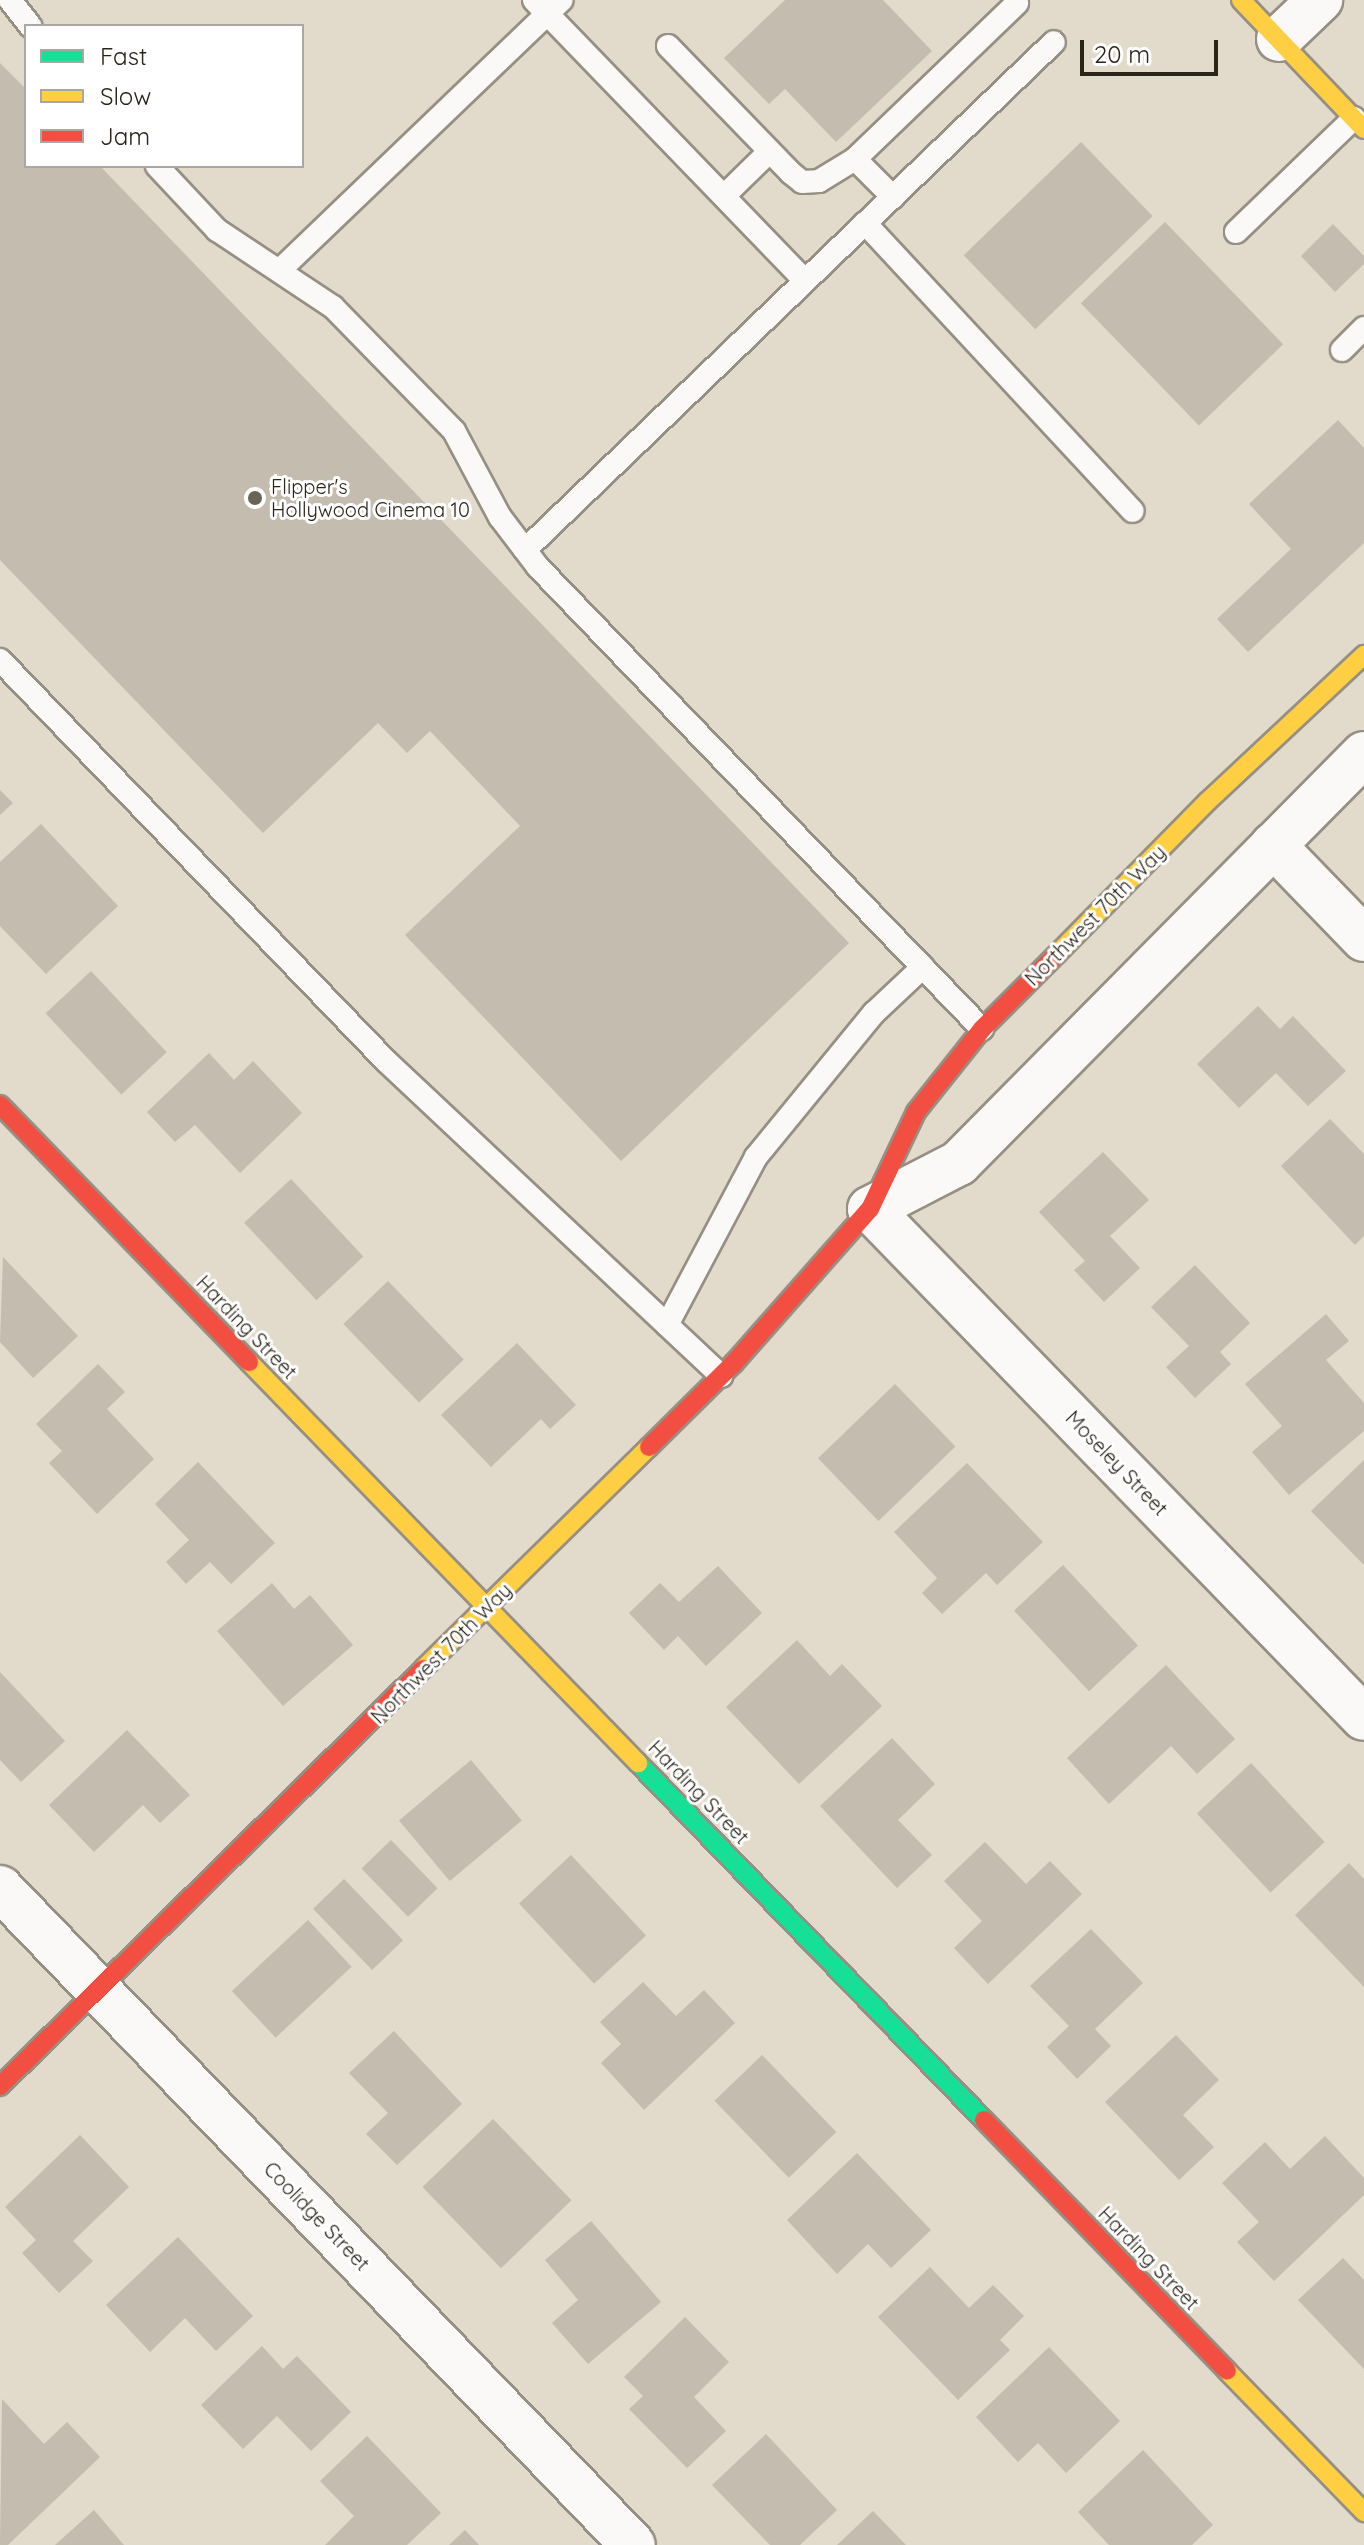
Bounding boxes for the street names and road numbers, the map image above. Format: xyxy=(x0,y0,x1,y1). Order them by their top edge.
street label: Northwest 70th Way xyxy=(1020,840,1170,990)
street label: Harding Street xyxy=(192,1270,302,1384)
street label: Moseley Street xyxy=(1061,1406,1173,1520)
street label: Northwest 70th Way xyxy=(366,1578,516,1728)
street label: Harding Street xyxy=(644,1735,754,1849)
street label: Coolidge Street xyxy=(259,2157,375,2275)
street label: Harding Street xyxy=(1094,2201,1204,2315)

